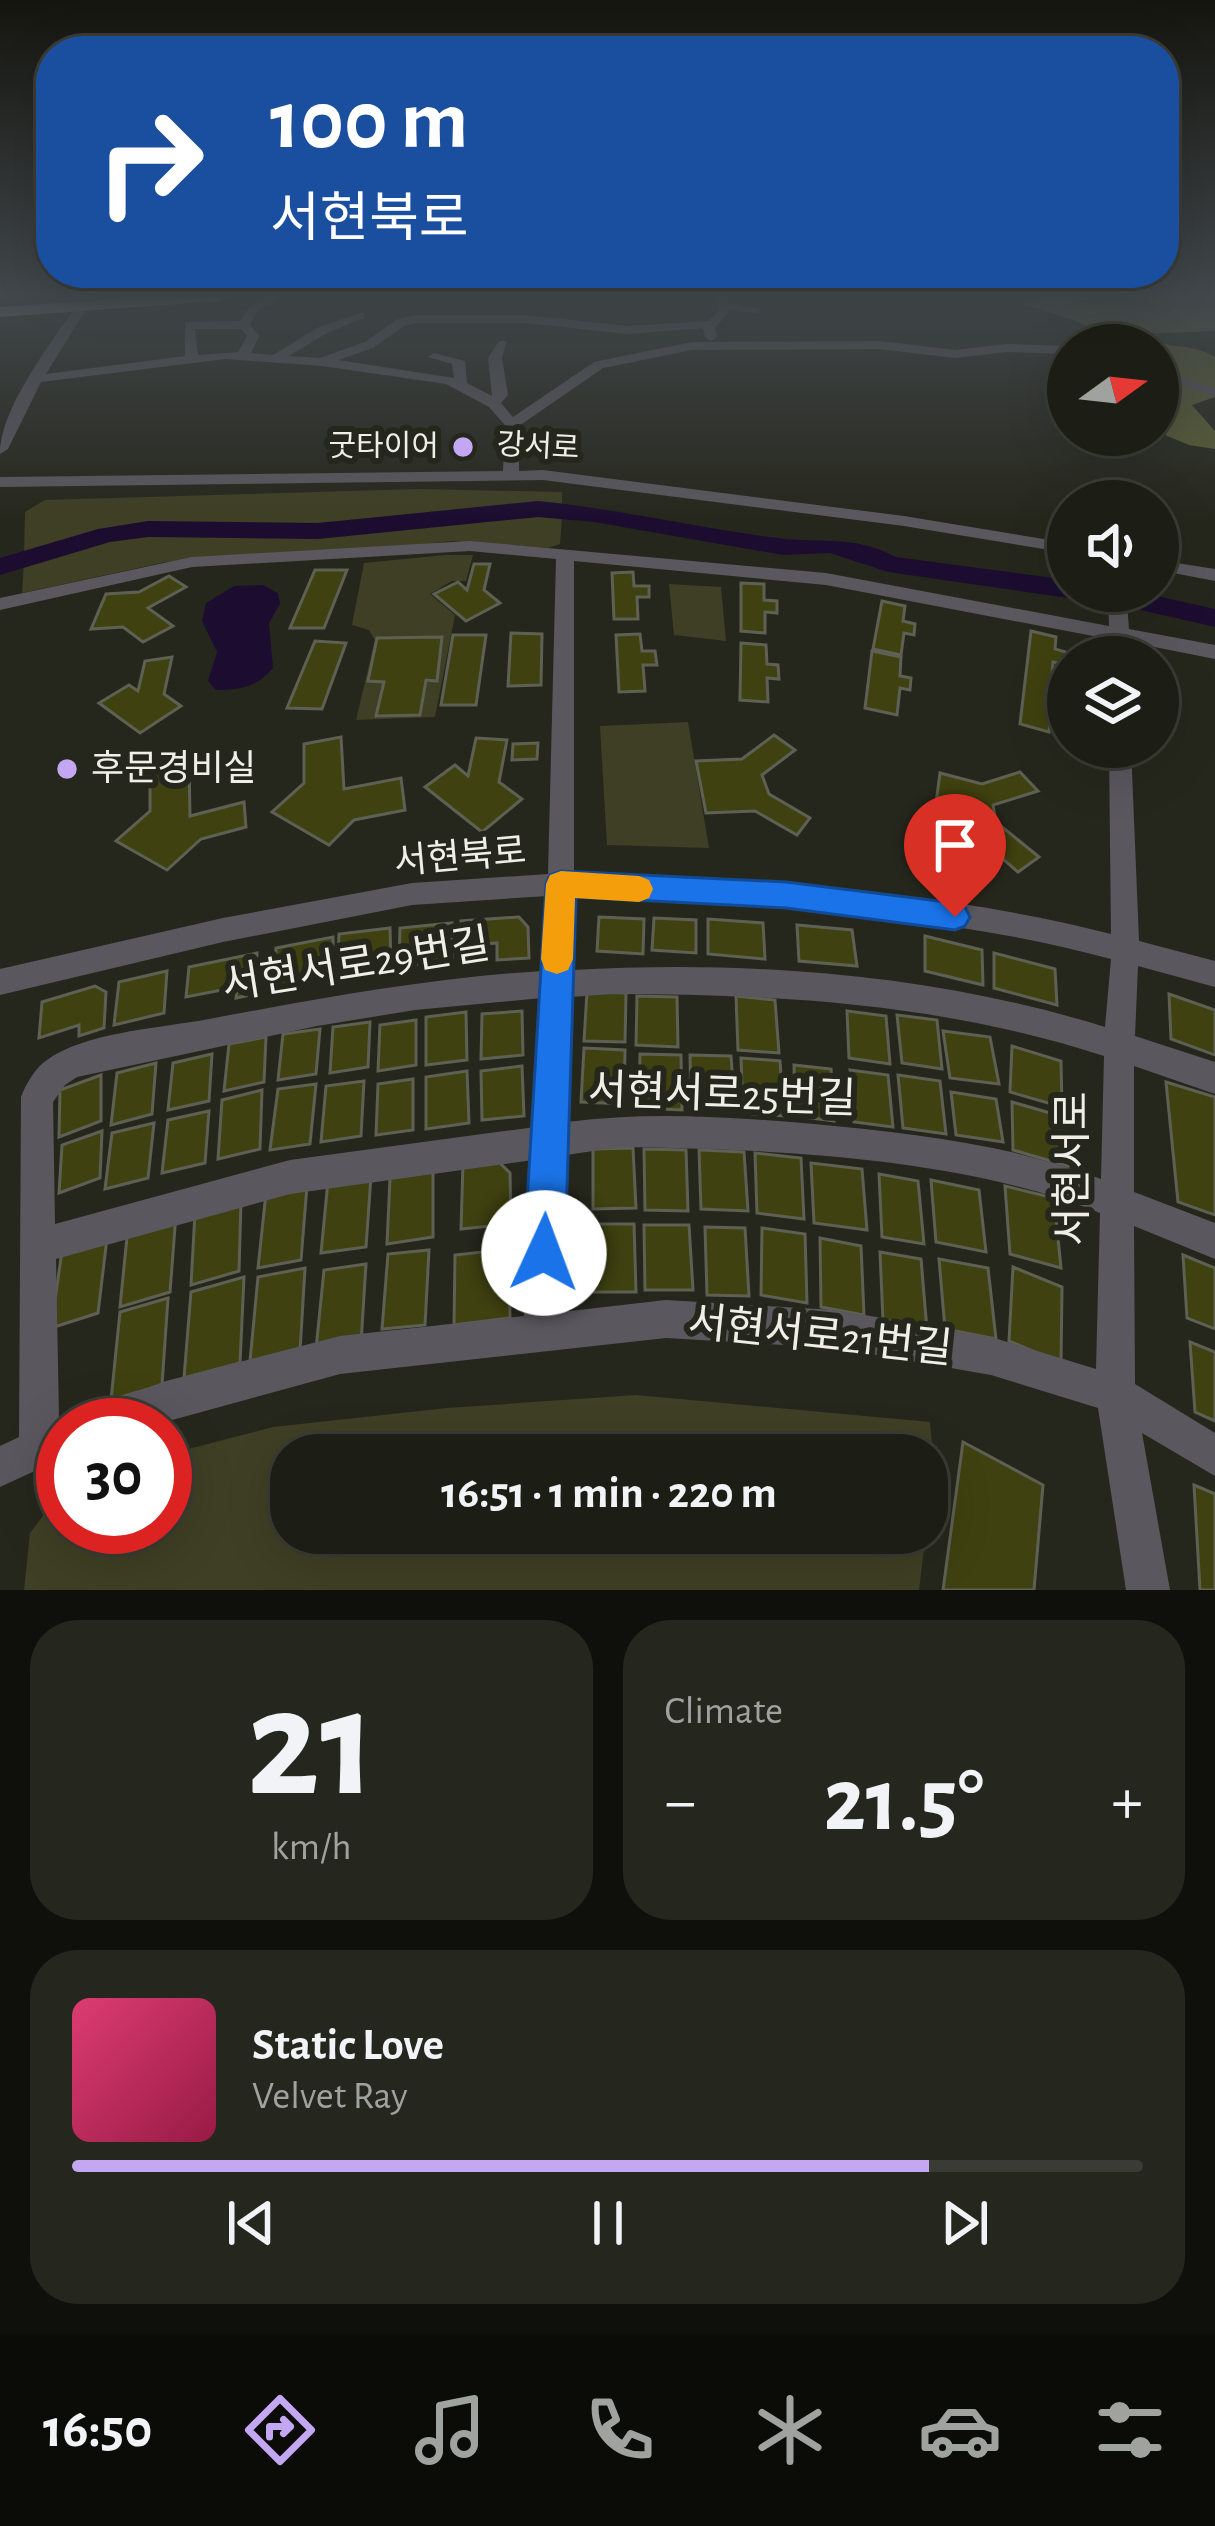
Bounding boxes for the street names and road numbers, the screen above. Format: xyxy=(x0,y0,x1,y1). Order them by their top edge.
street label: 강서로 xyxy=(496,428,580,464)
street label: 서현북로 xyxy=(392,832,528,881)
street label: 서현서로29번길 xyxy=(219,922,493,1007)
street label: 서현서로25번길 xyxy=(587,1068,857,1121)
street label: 서현서로 xyxy=(1051,1092,1094,1246)
street label: 서현서로21번길 xyxy=(686,1300,954,1371)

